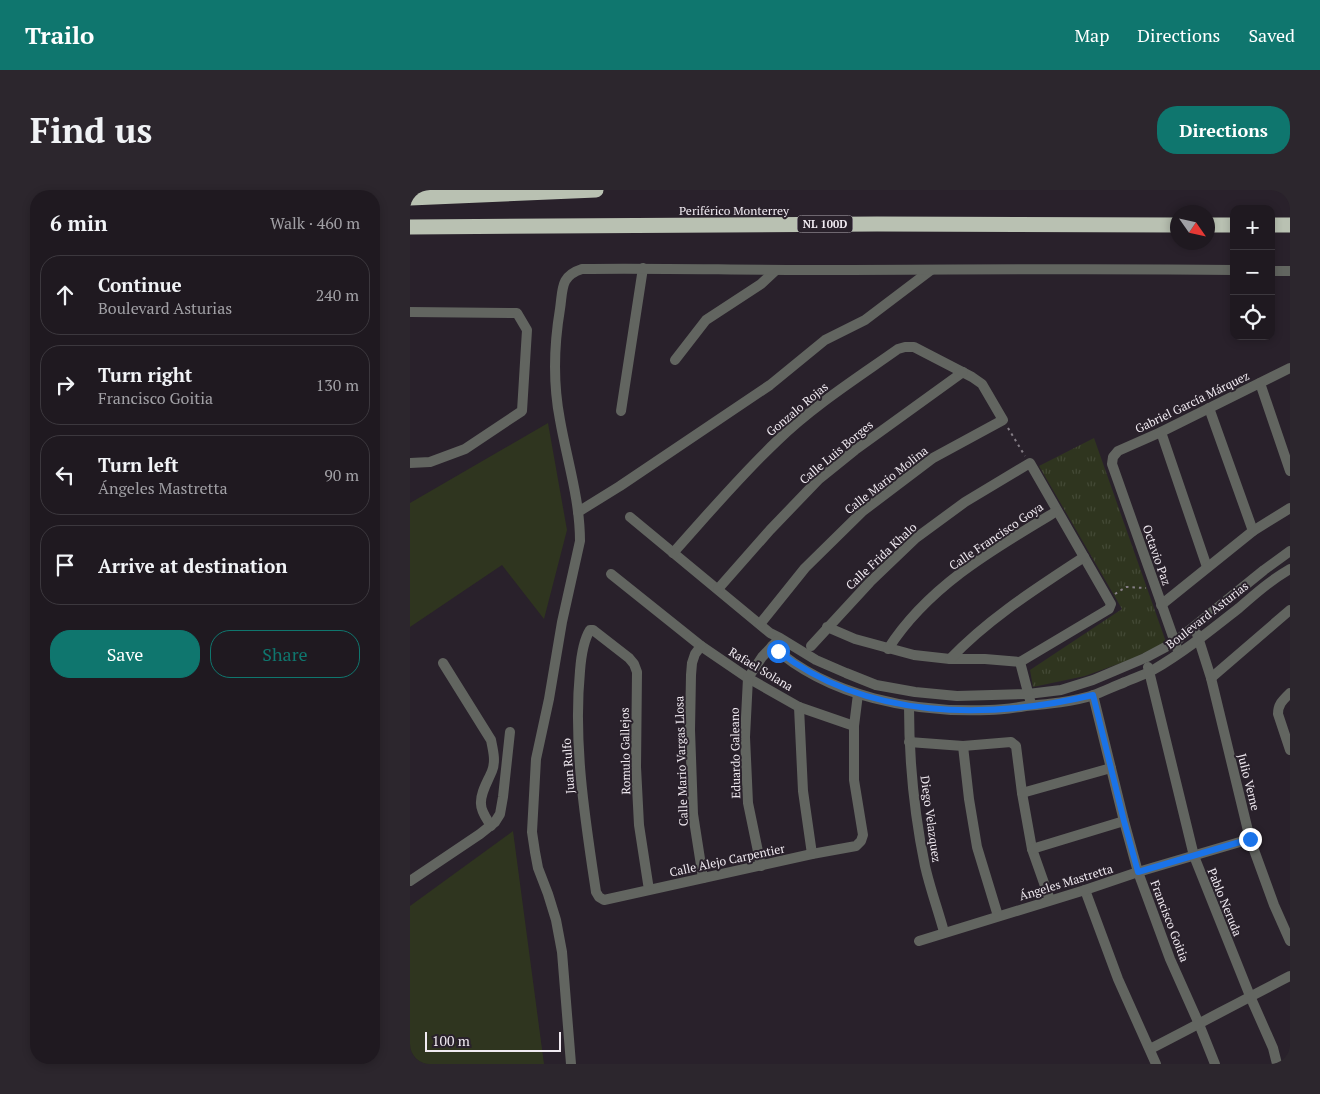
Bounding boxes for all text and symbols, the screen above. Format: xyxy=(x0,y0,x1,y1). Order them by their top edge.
text: Trailo xyxy=(25,19,94,51)
text: Map xyxy=(1074,23,1109,47)
text: Directions xyxy=(1137,23,1220,47)
text: Saved xyxy=(1248,23,1295,47)
button: Directions xyxy=(1157,106,1290,154)
text: Find us xyxy=(30,107,152,153)
street label: Periférico Monterrey xyxy=(679,203,790,218)
north arrow xyxy=(1170,205,1215,250)
map controls xyxy=(1230,205,1275,340)
button: + xyxy=(1230,205,1275,250)
text: 6 min xyxy=(50,209,107,237)
text: Walk · 460 m xyxy=(270,212,360,234)
road number: NL 100D xyxy=(798,216,852,232)
button: − xyxy=(1230,250,1275,295)
text: Continue xyxy=(98,272,182,297)
icon: ahead xyxy=(51,281,79,309)
text: 240 m xyxy=(316,284,359,306)
button: locate xyxy=(1230,295,1275,340)
text: Boulevard Asturias xyxy=(98,297,232,319)
text: Turn right xyxy=(98,362,192,387)
street label: Gabriel García Márquez xyxy=(1133,368,1252,436)
icon: right xyxy=(51,371,79,399)
text: 130 m xyxy=(316,374,359,396)
street label: Gonzalo Rojas xyxy=(763,379,831,439)
text: Francisco Goitia xyxy=(98,387,213,409)
street label: Calle Luis Borges xyxy=(796,417,876,487)
street label: Calle Mario Molina xyxy=(841,443,931,517)
text: Turn left xyxy=(98,452,179,477)
icon: left xyxy=(51,461,79,489)
text: 90 m xyxy=(324,464,359,486)
text: Ángeles Mastretta xyxy=(98,477,228,499)
street label: Calle Francisco Goya xyxy=(946,499,1046,573)
street label: Calle Frida Khalo xyxy=(842,519,920,593)
street label: Octavio Paz xyxy=(1140,523,1174,587)
icon: arrive xyxy=(51,551,79,579)
text: Arrive at destination xyxy=(98,553,287,578)
street label: Boulevard Asturias xyxy=(1163,578,1251,652)
button: Save xyxy=(50,630,200,678)
button: Share xyxy=(210,630,360,678)
route start xyxy=(767,640,790,663)
street label: Rafael Solana xyxy=(726,644,796,694)
street label: Calle Mario Vargas Llosa xyxy=(671,696,691,826)
street label: Romulo Gallejos xyxy=(617,707,633,795)
street label: Eduardo Galeano xyxy=(727,707,743,799)
street label: Juan Rulfo xyxy=(559,737,577,794)
street label: Julio Verne xyxy=(1235,752,1263,812)
street label: Diego Velazquez xyxy=(917,775,945,863)
route end xyxy=(1239,828,1262,851)
street label: Calle Alejo Carpentier xyxy=(668,840,786,880)
street label: Ángeles Mastretta xyxy=(1017,861,1115,903)
street label: Pablo Neruda xyxy=(1205,866,1245,938)
street label: Francisco Goitia xyxy=(1148,878,1192,964)
scale bar xyxy=(425,1029,561,1052)
text: 100 m xyxy=(432,1031,470,1050)

